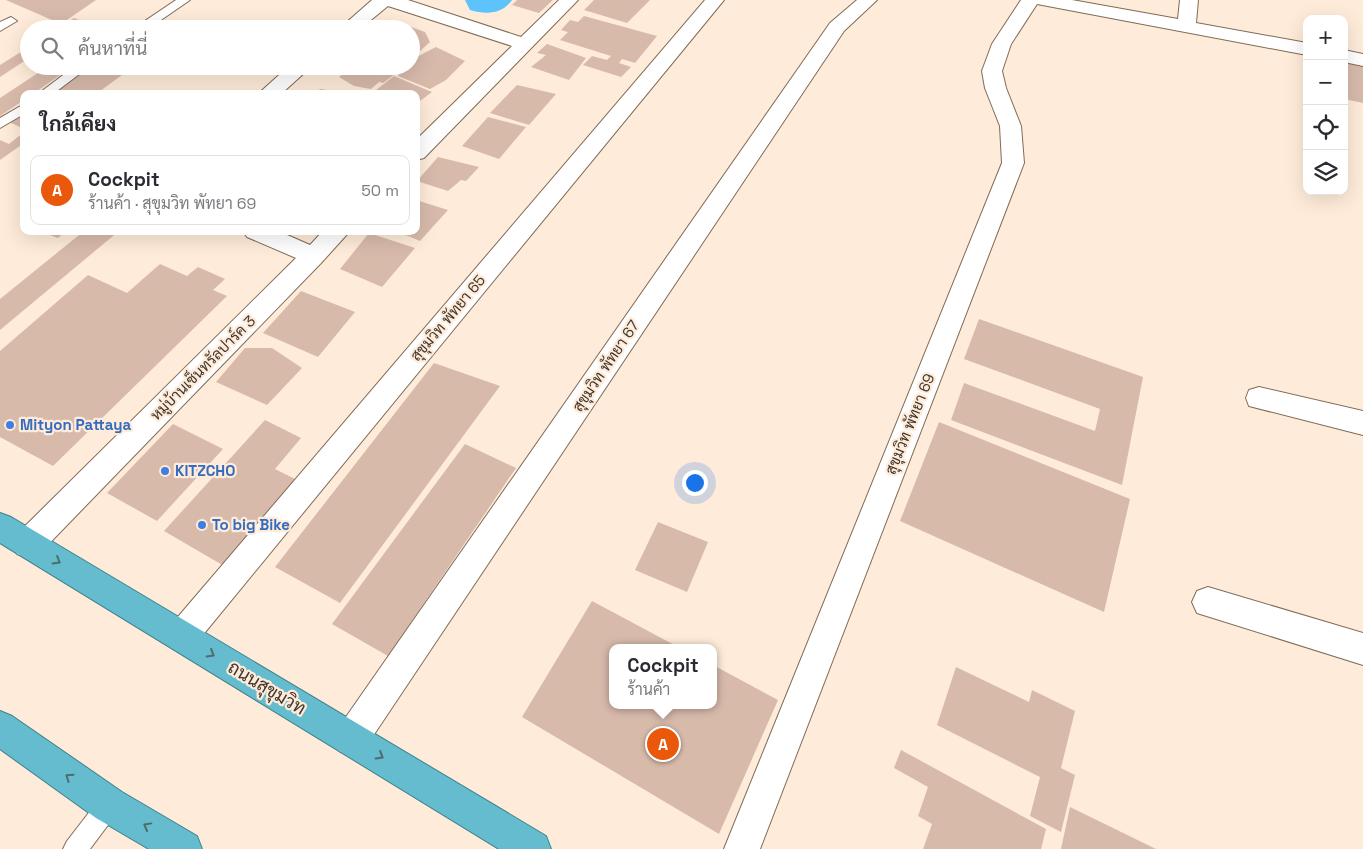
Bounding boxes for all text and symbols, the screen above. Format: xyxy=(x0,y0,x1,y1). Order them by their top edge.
map controls xyxy=(1303,15,1348,195)
button: + xyxy=(1303,15,1348,60)
search box xyxy=(20,20,420,75)
icon: search xyxy=(38,34,66,62)
text: ค้นหาที่นี่ xyxy=(78,36,147,61)
button: − xyxy=(1303,60,1348,105)
button: locate xyxy=(1303,105,1348,150)
text: ใกล้เคียง xyxy=(40,110,116,137)
button: layers xyxy=(1303,150,1348,195)
text: Cockpit xyxy=(88,167,160,192)
text: A xyxy=(52,180,62,201)
text: 50 m xyxy=(361,180,399,201)
text: ร้านค้า · สุขุมวิท พัทยา 69 xyxy=(88,193,256,214)
street label: สุขุมวิท พัทยา 65 xyxy=(406,271,491,366)
street label: หมู่บ้านเซ็นทรัลปาร์ค 3 xyxy=(145,310,260,425)
street label: สุขุมวิท พัทยา 67 xyxy=(568,316,645,416)
street label: สุขุมวิท พัทยา 69 xyxy=(881,371,940,478)
place label: Mityon Pattaya xyxy=(20,415,132,434)
marker: Mityon Pattaya xyxy=(4,419,16,431)
place label: KITZCHO xyxy=(175,461,235,480)
marker: KITZCHO xyxy=(159,465,171,477)
your location xyxy=(682,470,708,496)
place label: To big Bike xyxy=(212,515,290,534)
marker: To big Bike xyxy=(196,519,208,531)
one-way arrow xyxy=(51,555,60,565)
popup xyxy=(609,644,717,709)
one-way arrow xyxy=(205,647,214,657)
text: Cockpit xyxy=(627,653,699,678)
street label: ถนนสุขุมวิท xyxy=(224,655,310,721)
text: ร้านค้า xyxy=(627,679,670,700)
pin: A xyxy=(647,725,679,763)
one-way arrow xyxy=(374,750,383,760)
one-way arrow xyxy=(65,774,75,783)
one-way arrow xyxy=(143,823,152,833)

